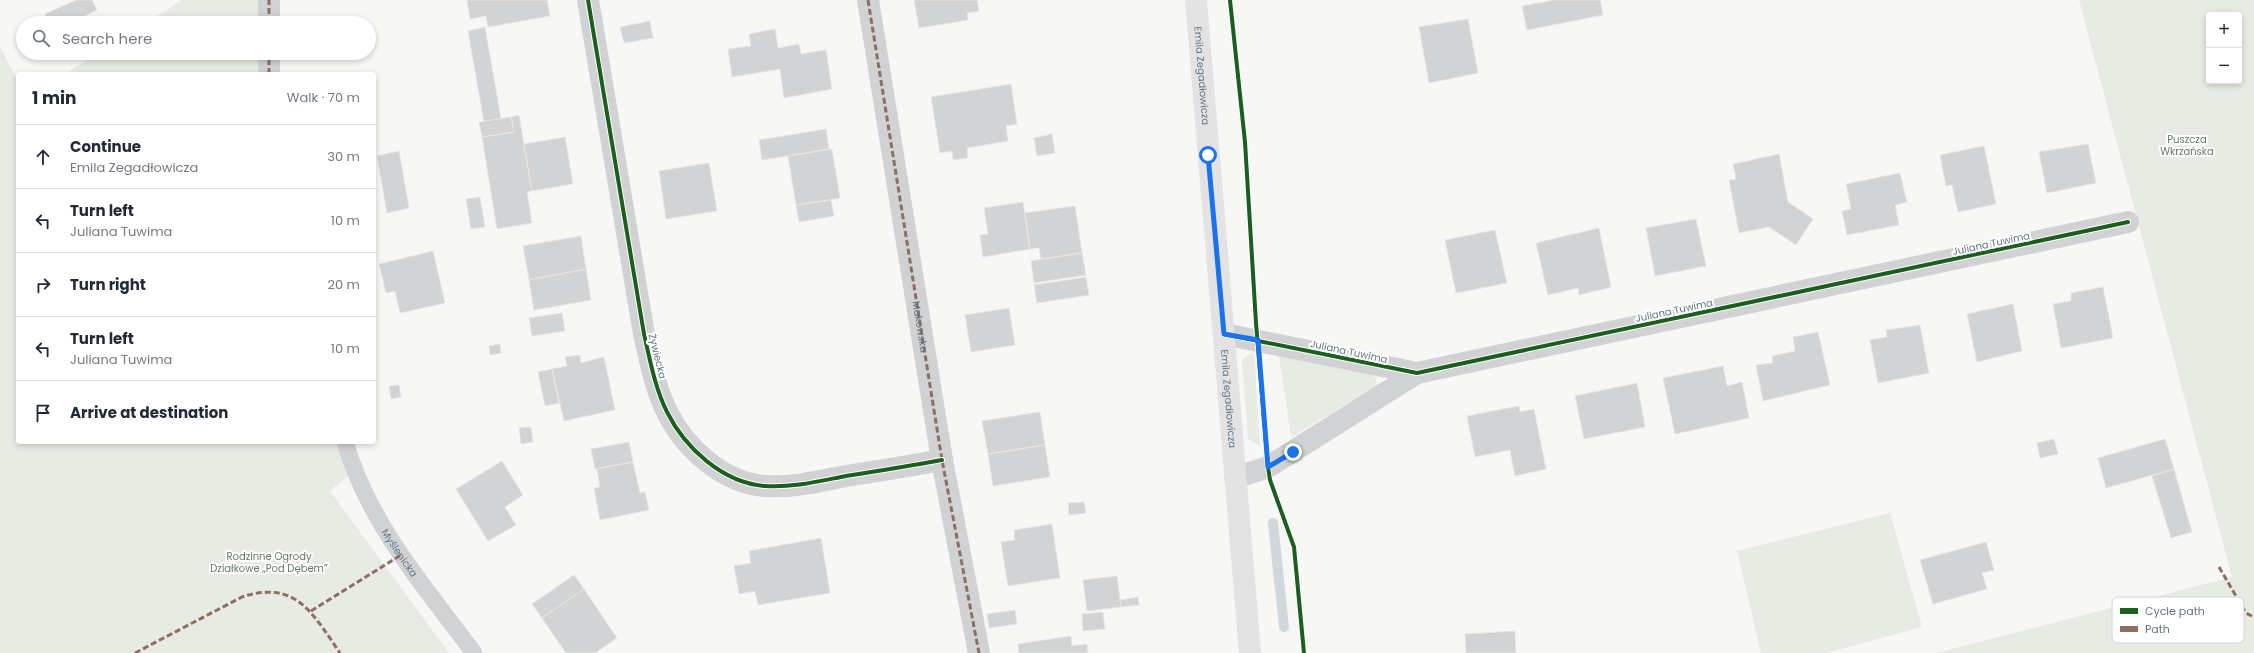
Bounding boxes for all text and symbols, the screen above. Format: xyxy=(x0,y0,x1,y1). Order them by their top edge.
map controls xyxy=(2206,12,2242,84)
button: + xyxy=(2206,12,2242,48)
search box xyxy=(16,16,376,60)
street label: Emila Zegadłowicza xyxy=(1190,26,1213,126)
icon: search xyxy=(30,27,52,49)
text: Search here xyxy=(62,28,152,49)
button: − xyxy=(2206,48,2242,84)
text: 1 min xyxy=(32,86,76,110)
text: Walk · 70 m xyxy=(287,88,360,107)
park label: Puszcza Wkrzańska xyxy=(2160,132,2214,159)
text: Continue xyxy=(70,136,141,157)
icon: ahead xyxy=(32,146,54,168)
route start xyxy=(1199,146,1217,164)
text: 30 m xyxy=(327,147,360,166)
text: Emila Zegadłowicza xyxy=(70,158,198,177)
text: Turn left xyxy=(70,200,134,221)
icon: left xyxy=(32,210,54,232)
text: 10 m xyxy=(331,211,360,230)
text: Juliana Tuwima xyxy=(70,222,172,241)
street label: Juliana Tuwima xyxy=(1951,228,2031,259)
icon: right xyxy=(32,274,54,296)
text: Turn right xyxy=(70,274,146,295)
text: 20 m xyxy=(327,275,360,294)
street label: Juliana Tuwima xyxy=(1634,295,1714,326)
street label: Makowska xyxy=(909,300,932,354)
text: Turn left xyxy=(70,328,134,349)
street label: Żywiecka xyxy=(645,332,670,380)
street label: Juliana Tuwima xyxy=(1309,336,1389,367)
icon: left xyxy=(32,338,54,360)
text: 10 m xyxy=(331,339,360,358)
street label: Emila Zegadłowicza xyxy=(1217,349,1240,449)
text: Juliana Tuwima xyxy=(70,350,172,369)
icon: arrive xyxy=(32,402,54,424)
text: Arrive at destination xyxy=(70,402,228,423)
route end xyxy=(1284,443,1302,461)
street label: Myślenicka xyxy=(378,526,421,580)
park label: Rodzinne Ogrody Działkowe „Pod Dębem” xyxy=(210,549,328,576)
legend xyxy=(2112,597,2244,643)
text: Cycle path xyxy=(2145,603,2205,619)
text: Path xyxy=(2145,621,2170,637)

